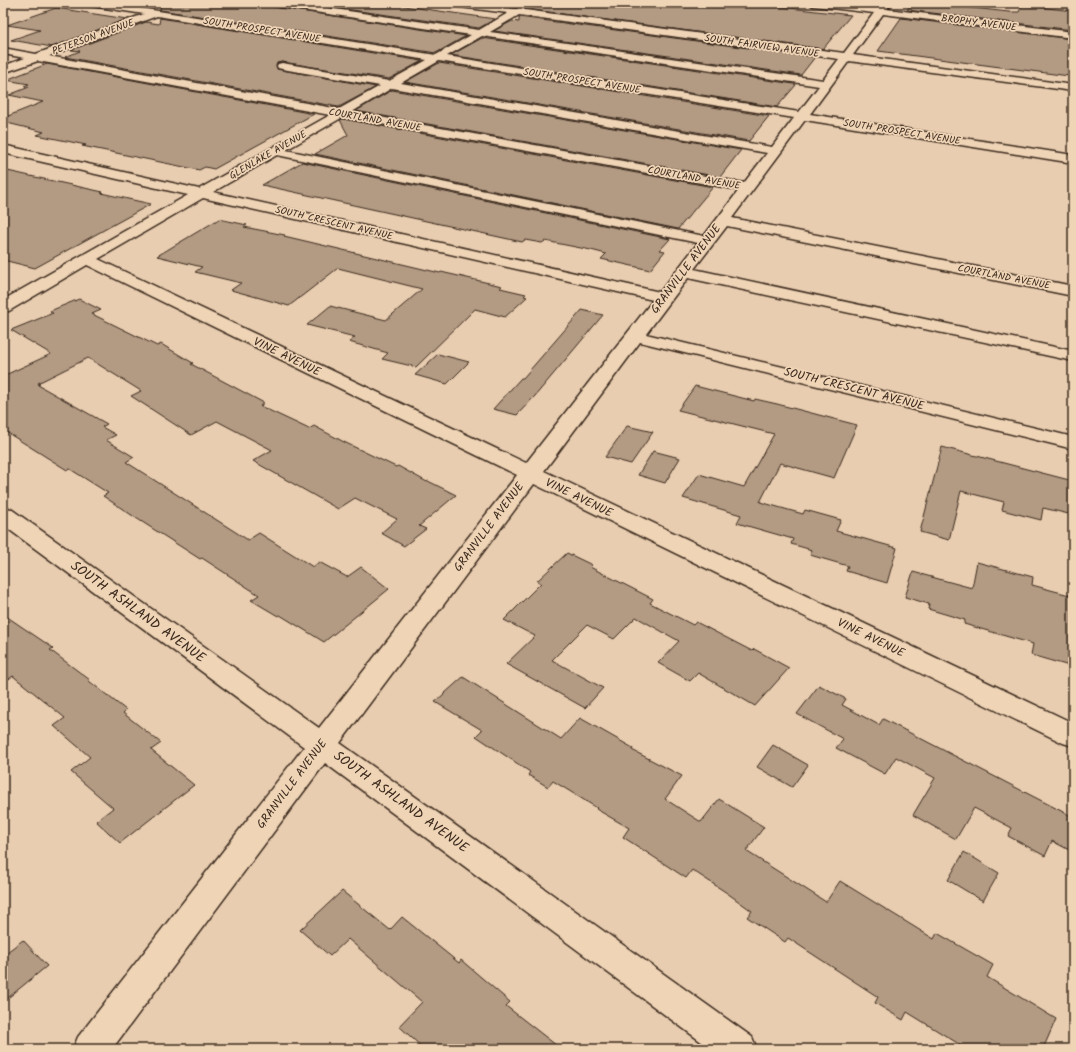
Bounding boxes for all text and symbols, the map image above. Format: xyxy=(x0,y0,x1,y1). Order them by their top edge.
street label: BROPHY AVENUE xyxy=(940,10,1019,36)
street label: SOUTH PROSPECT AVENUE xyxy=(202,13,323,47)
street label: PETERSON AVENUE xyxy=(50,14,137,59)
street label: SOUTH FAIRVIEW AVENUE xyxy=(704,30,822,62)
street label: SOUTH PROSPECT AVENUE xyxy=(522,64,643,98)
street label: COURTLAND AVENUE xyxy=(327,104,424,136)
street label: SOUTH PROSPECT AVENUE xyxy=(842,115,963,149)
street label: GLENLAKE AVENUE xyxy=(226,126,311,184)
street label: COURTLAND AVENUE xyxy=(646,162,743,194)
street label: SOUTH CRESCENT AVENUE xyxy=(274,202,396,245)
street label: GRANVILLE AVENUE xyxy=(646,219,727,318)
street label: COURTLAND AVENUE xyxy=(956,260,1053,294)
street label: VINE AVENUE xyxy=(250,332,325,382)
street label: SOUTH CRESCENT AVENUE xyxy=(782,362,927,416)
street label: VINE AVENUE xyxy=(542,473,617,523)
street label: GRANVILLE AVENUE xyxy=(449,477,530,576)
street label: SOUTH ASHLAND AVENUE xyxy=(66,555,211,669)
street label: VINE AVENUE xyxy=(834,613,909,663)
street label: GRANVILLE AVENUE xyxy=(252,734,333,833)
street label: SOUTH ASHLAND AVENUE xyxy=(329,745,474,859)

